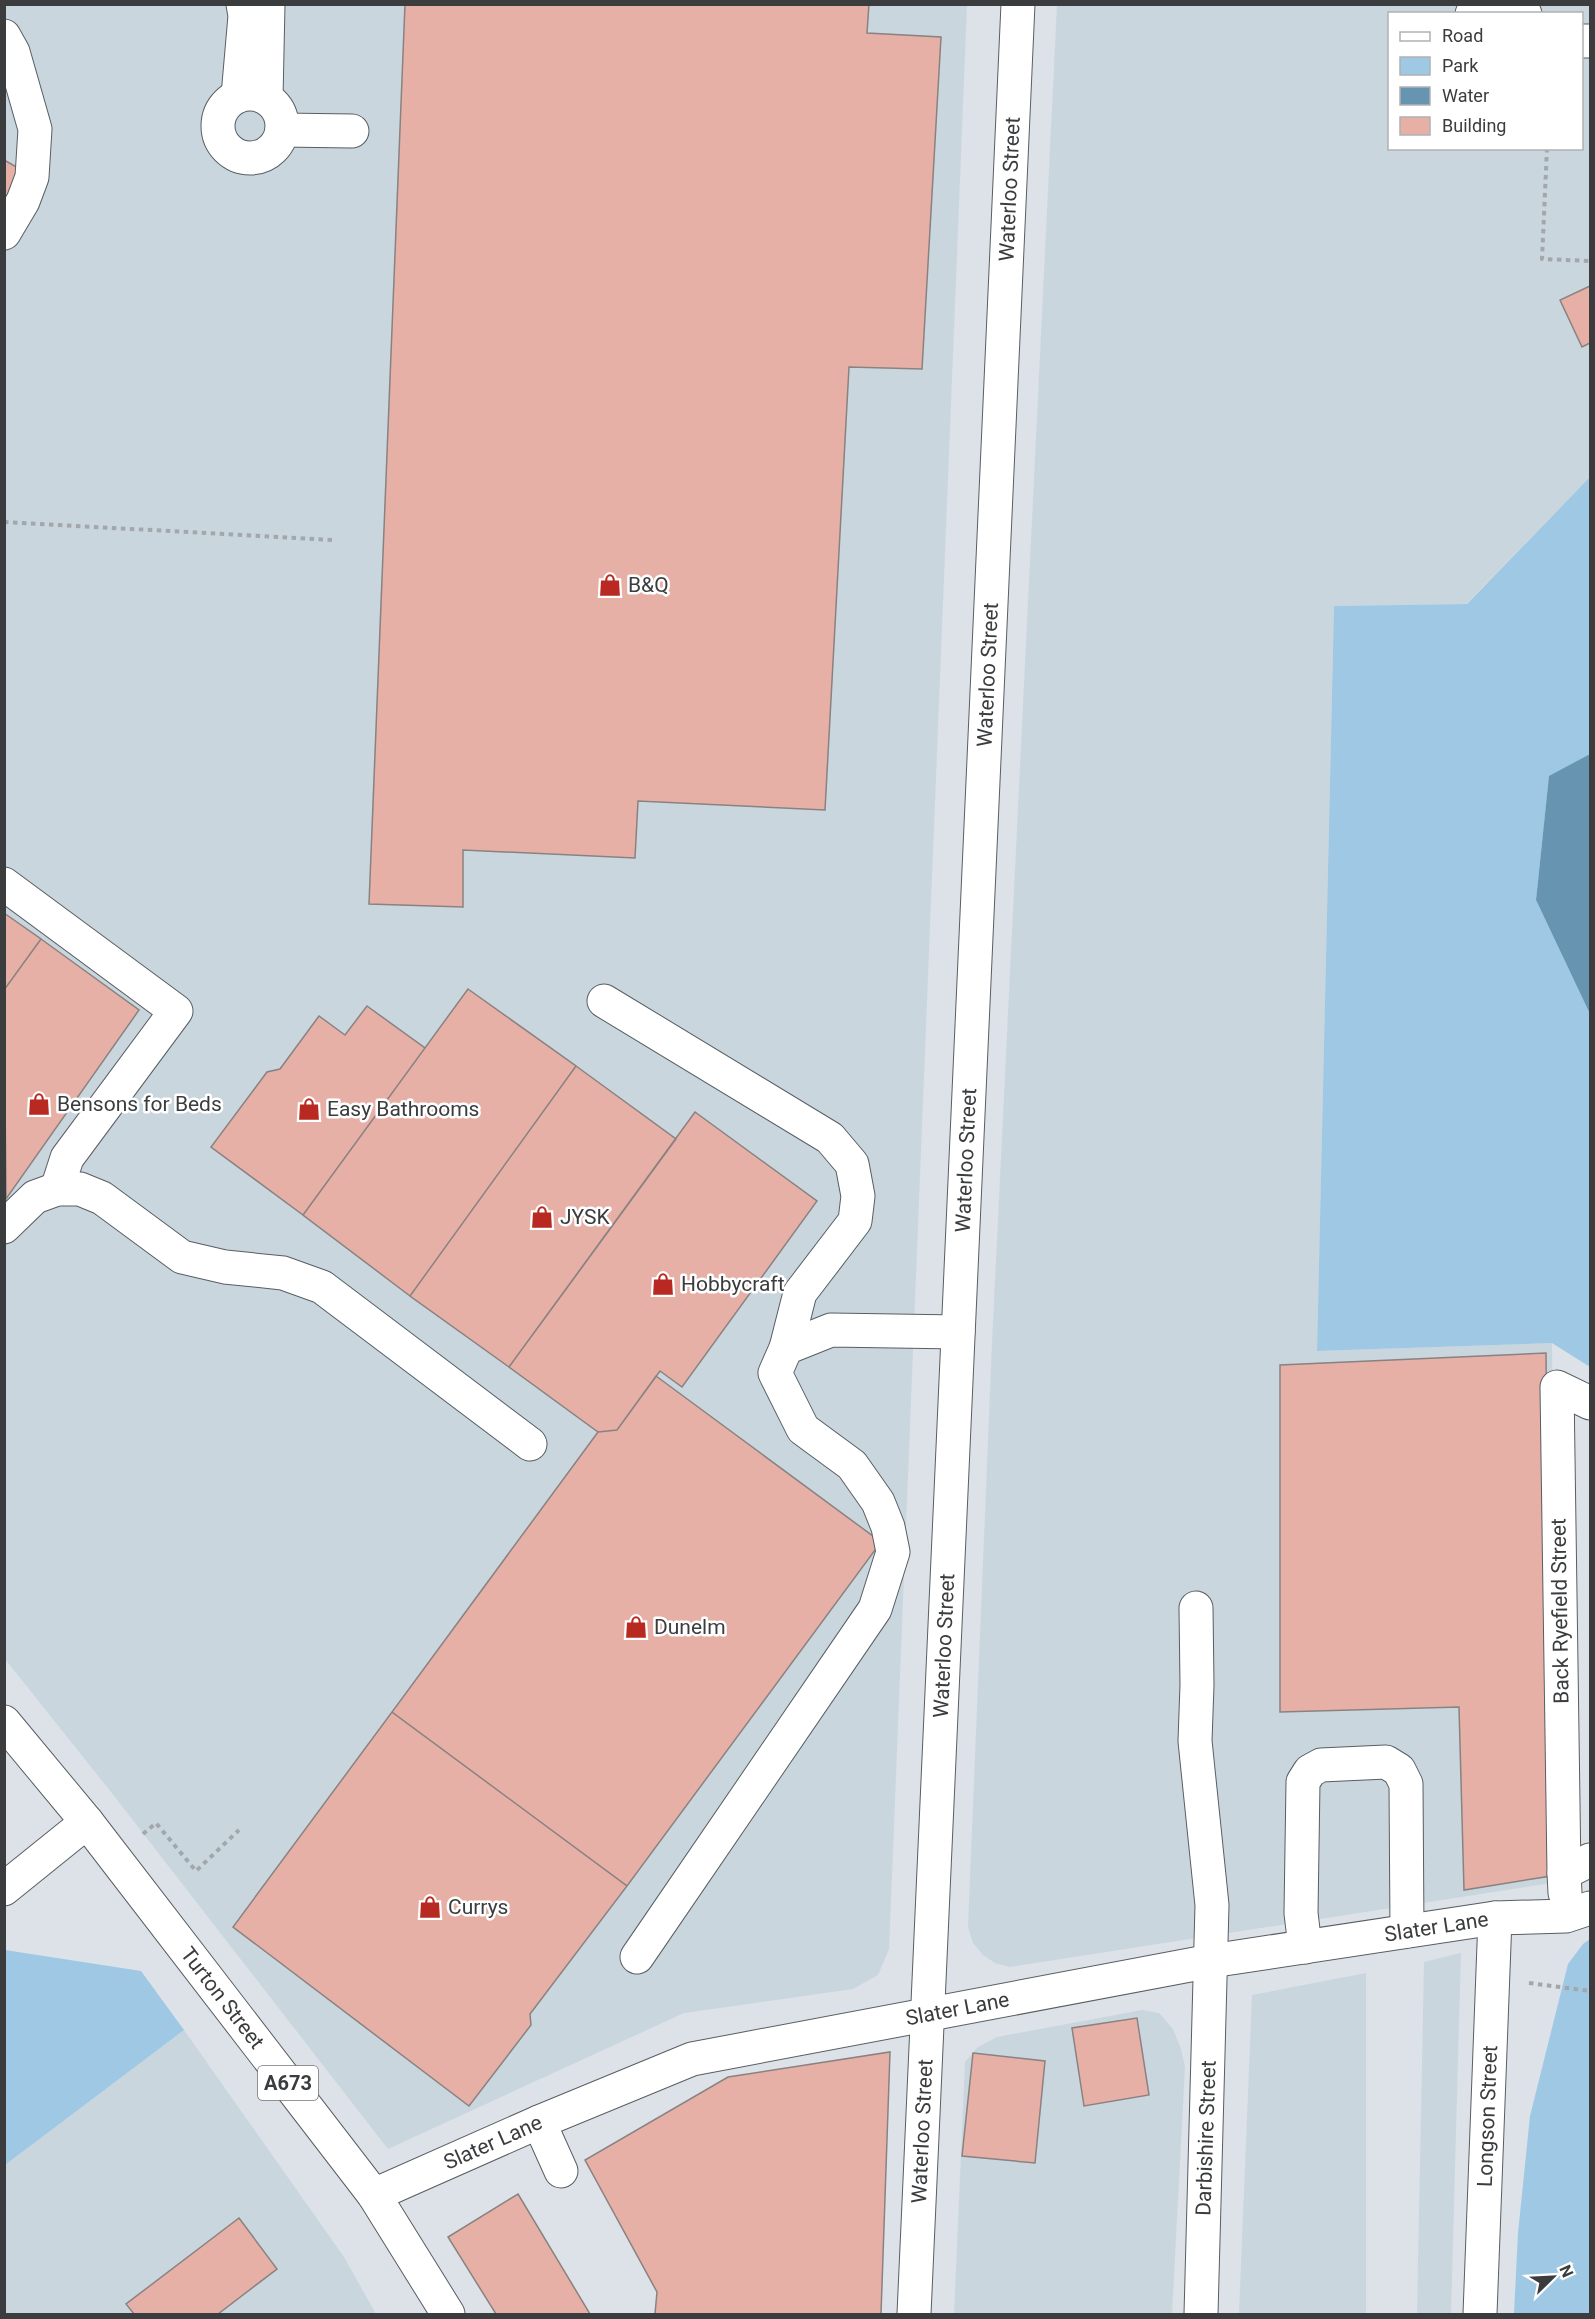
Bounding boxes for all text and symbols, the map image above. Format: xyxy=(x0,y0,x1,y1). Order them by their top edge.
legend xyxy=(1388,12,1583,150)
text: Road xyxy=(1442,25,1483,46)
text: Park xyxy=(1442,55,1479,76)
text: Water xyxy=(1442,85,1489,106)
text: Building xyxy=(1442,115,1506,136)
street label: Waterloo Street xyxy=(994,116,1025,262)
shop icon: B&Q xyxy=(597,572,623,598)
place label: B&Q xyxy=(628,573,669,597)
street label: Waterloo Street xyxy=(973,602,1003,747)
street label: Waterloo Street xyxy=(951,1087,981,1233)
shop icon: Bensons for Beds xyxy=(26,1091,52,1117)
place label: Bensons for Beds xyxy=(57,1092,222,1116)
shop icon: Easy Bathrooms xyxy=(296,1096,322,1122)
place label: Easy Bathrooms xyxy=(327,1097,479,1121)
shop icon: JYSK xyxy=(529,1204,555,1230)
place label: JYSK xyxy=(560,1205,611,1229)
shop icon: Hobbycraft xyxy=(650,1271,676,1297)
place label: Hobbycraft xyxy=(681,1272,785,1296)
street label: Back Ryefield Street xyxy=(1546,1518,1574,1704)
street label: Waterloo Street xyxy=(929,1573,959,1718)
shop icon: Dunelm xyxy=(623,1614,649,1640)
place label: Dunelm xyxy=(654,1615,726,1639)
shop icon: Currys xyxy=(417,1894,443,1920)
place label: Currys xyxy=(448,1895,508,1919)
street label: Slater Lane xyxy=(1383,1907,1490,1947)
street label: Turton Street xyxy=(176,1942,269,2054)
street label: Slater Lane xyxy=(904,1987,1011,2030)
street label: Longson Street xyxy=(1473,2045,1502,2187)
street label: Waterloo Street xyxy=(907,2058,937,2204)
street label: Darbishire Street xyxy=(1191,2060,1221,2216)
road number: A673 xyxy=(258,2066,318,2100)
street label: Slater Lane xyxy=(440,2110,546,2175)
north arrow xyxy=(1523,2247,1583,2307)
text: N xyxy=(1555,2262,1577,2280)

